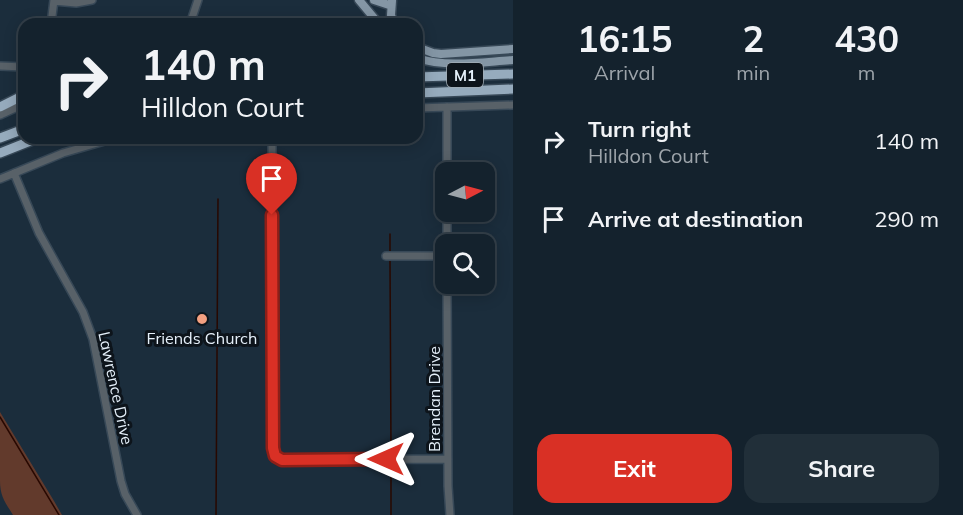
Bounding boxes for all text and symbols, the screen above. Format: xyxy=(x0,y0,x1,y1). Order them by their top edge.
text: 16:15 xyxy=(577,16,672,61)
text: 2 xyxy=(742,16,764,61)
text: 430 xyxy=(834,16,899,61)
text: 140 m xyxy=(141,38,266,91)
icon: right xyxy=(42,42,120,120)
text: Arrival xyxy=(594,60,655,85)
text: min xyxy=(736,60,770,85)
text: m xyxy=(858,60,875,85)
road number: M1 xyxy=(447,63,483,87)
text: Hilldon Court xyxy=(141,90,304,124)
text: Turn right xyxy=(588,115,691,143)
icon: right xyxy=(537,125,570,158)
text: 140 m xyxy=(874,127,939,155)
text: Hilldon Court xyxy=(588,143,709,168)
pin xyxy=(246,153,297,215)
icon: arrive xyxy=(255,162,288,195)
north arrow xyxy=(435,162,495,222)
map controls xyxy=(435,162,495,294)
icon: arrive xyxy=(537,203,570,236)
text: Arrive at destination xyxy=(588,205,803,233)
text: 290 m xyxy=(874,205,939,233)
button: search xyxy=(435,234,495,294)
marker: Friends Church xyxy=(195,312,209,326)
place label: Friends Church xyxy=(147,328,257,348)
street label: Lawrence Drive xyxy=(94,330,138,446)
street label: Brendan Drive xyxy=(424,346,444,452)
position arrow xyxy=(354,427,418,491)
button: Exit xyxy=(537,434,732,503)
button: Share xyxy=(744,434,939,503)

